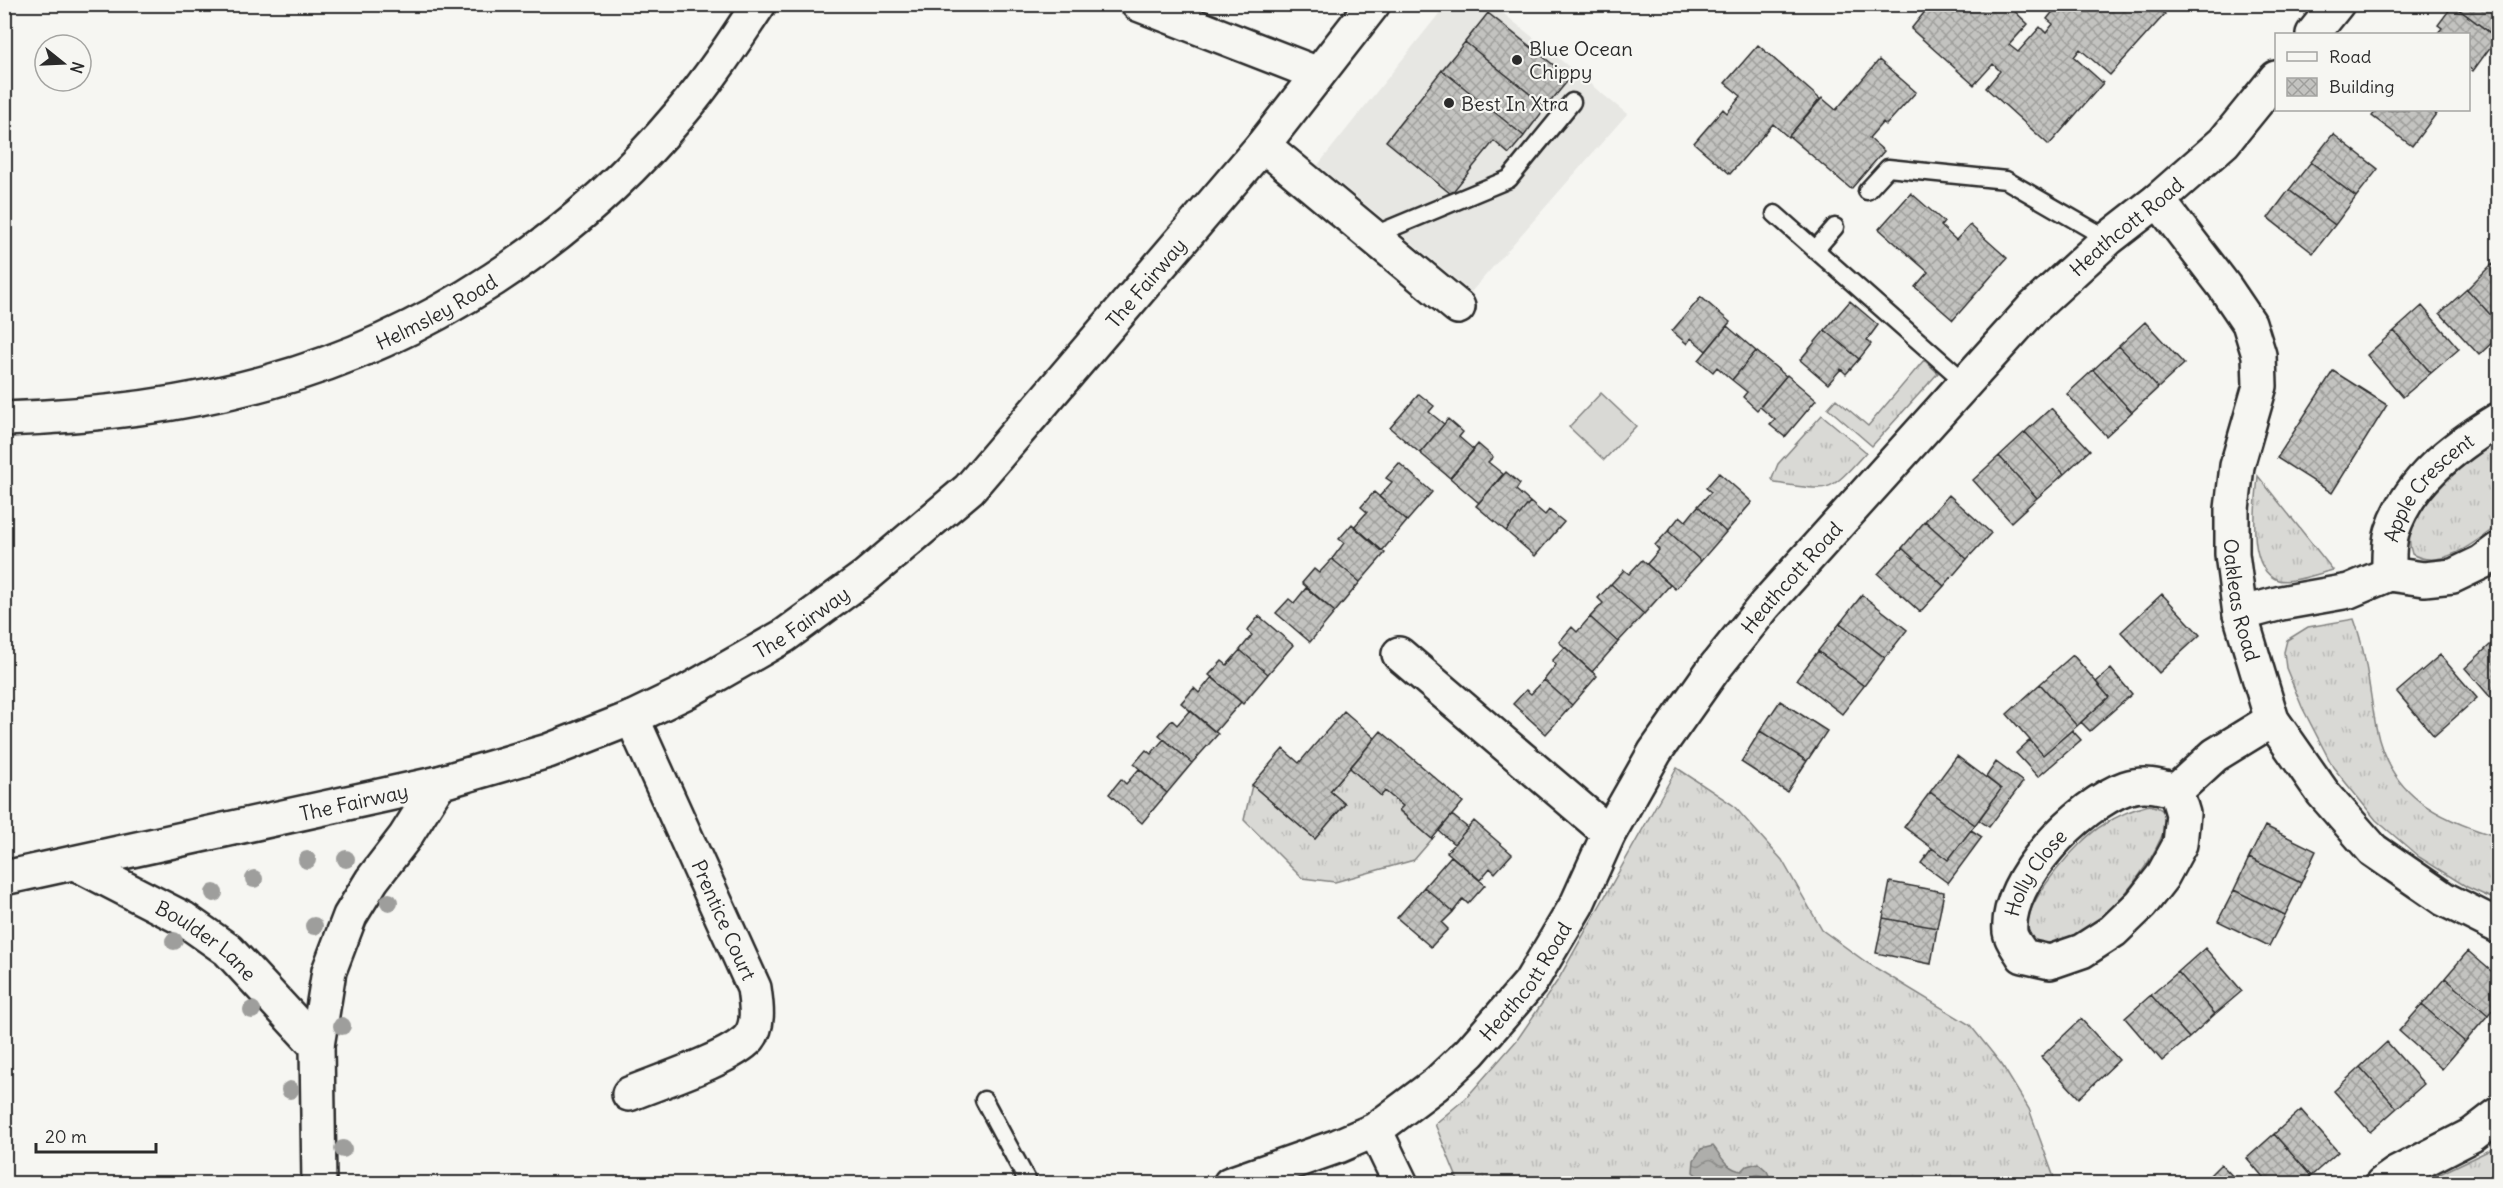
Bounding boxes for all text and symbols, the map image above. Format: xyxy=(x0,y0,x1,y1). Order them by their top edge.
north arrow xyxy=(33,33,93,93)
legend xyxy=(2275,33,2470,111)
place label: Blue Ocean Chippy xyxy=(1529,36,1633,84)
text: Road xyxy=(2329,45,2372,68)
marker: Blue Ocean Chippy xyxy=(1510,53,1524,67)
text: N xyxy=(66,59,88,76)
text: Building xyxy=(2329,75,2394,98)
place label: Best In Xtra xyxy=(1461,91,1569,116)
marker: Best In Xtra xyxy=(1442,96,1456,110)
street label: Heathcott Road xyxy=(2064,171,2188,281)
street label: The Fairway xyxy=(1100,232,1191,333)
street label: Helmsley Road xyxy=(372,268,502,355)
street label: Apple Crescent xyxy=(2377,427,2478,544)
street label: Heathcott Road xyxy=(1735,516,1847,638)
street label: Oakleas Road xyxy=(2220,539,2266,664)
street label: The Fairway xyxy=(749,580,854,663)
street label: The Fairway xyxy=(297,778,410,826)
street label: Holly Close xyxy=(1998,823,2071,919)
street label: Prentice Court xyxy=(686,856,762,984)
street label: Boulder Lane xyxy=(152,894,262,986)
street label: Heathcott Road xyxy=(1473,917,1576,1045)
scale bar xyxy=(36,1116,156,1154)
text: 20 m xyxy=(45,1125,87,1148)

